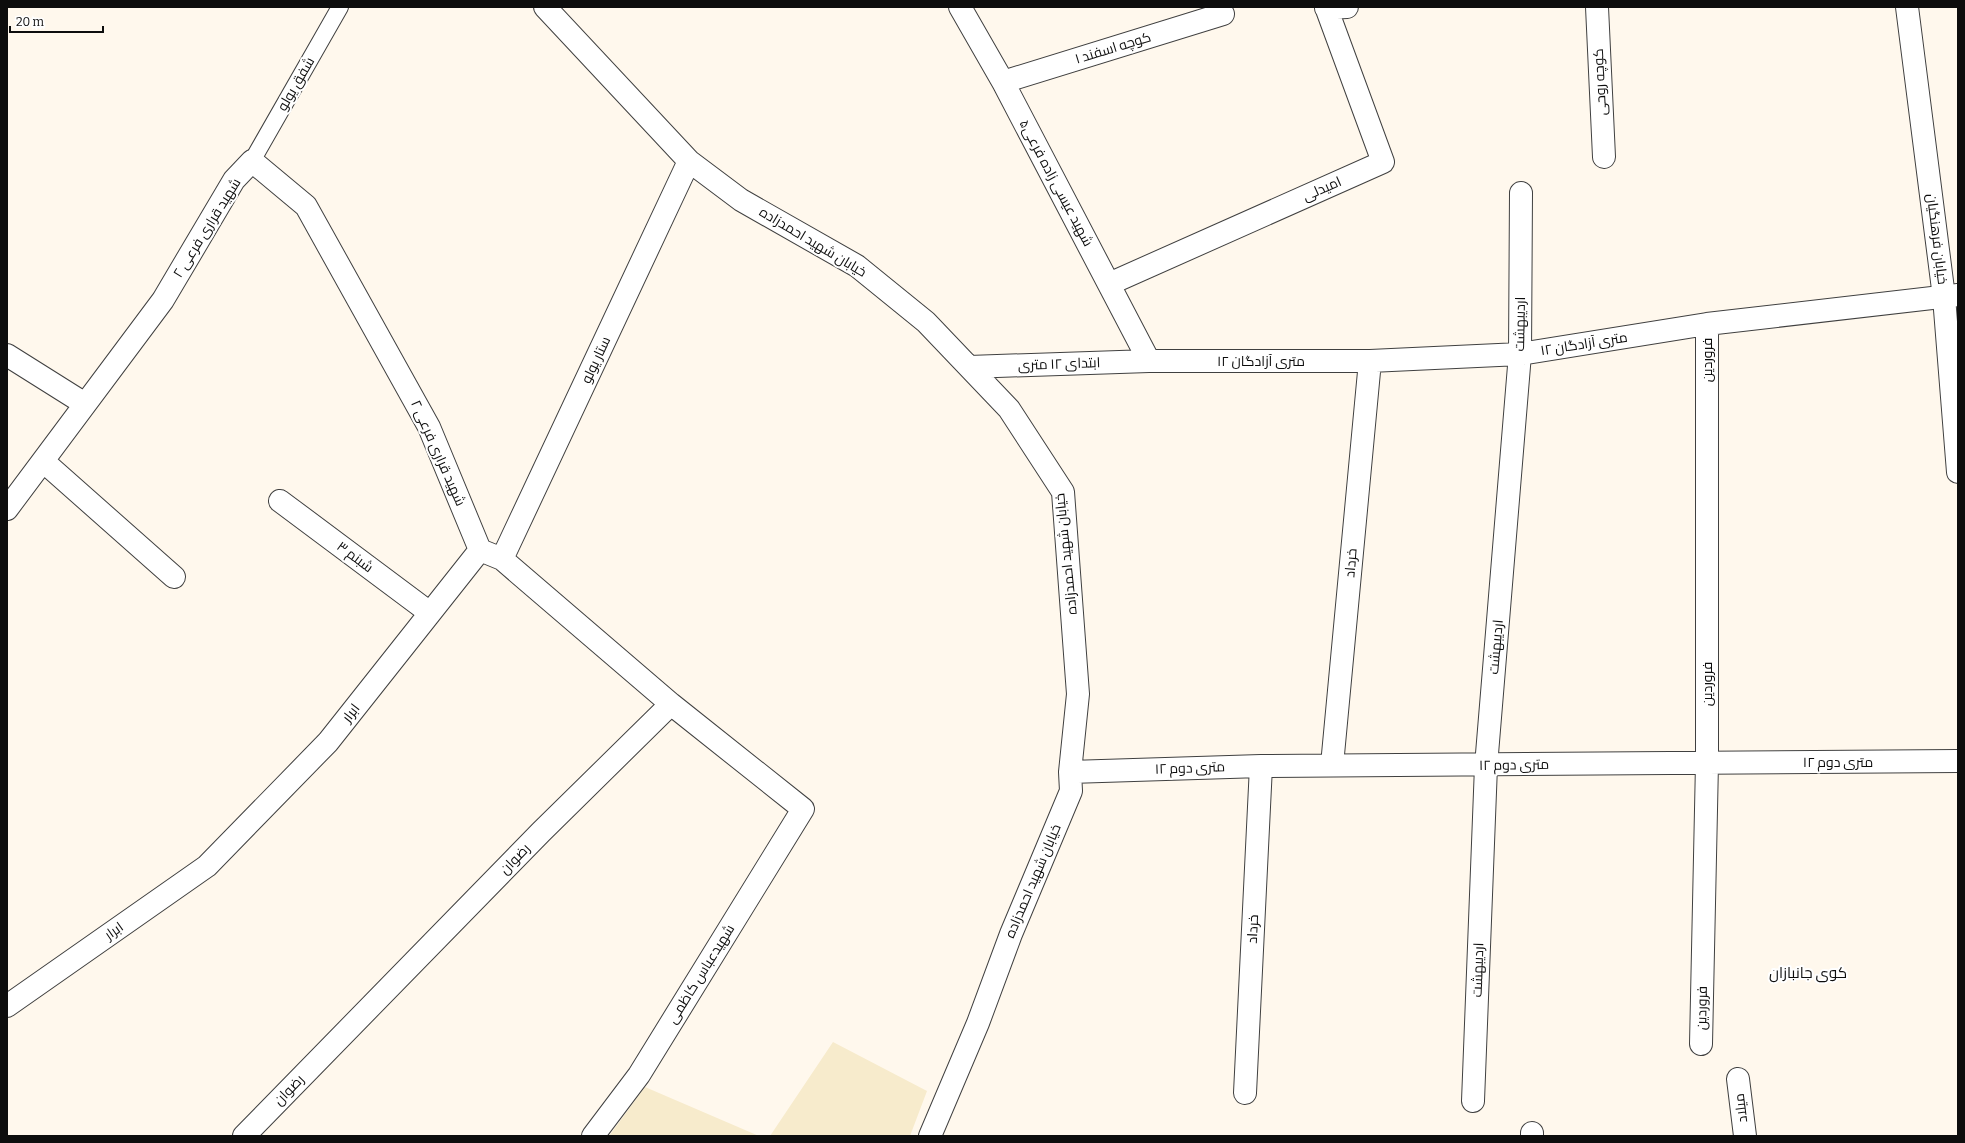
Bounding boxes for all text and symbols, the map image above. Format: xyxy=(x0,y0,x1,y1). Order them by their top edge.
scale bar xyxy=(10,8,103,34)
text: 20 m xyxy=(16,15,45,29)
street label: کوچه اسفند ۱ xyxy=(1073,28,1153,69)
street label: کوچه روحی xyxy=(1590,48,1611,116)
street label: شفق یولو xyxy=(274,54,318,114)
street label: شهید عیسی زاده فرعی۵ xyxy=(1015,117,1097,249)
street label: امیدلی xyxy=(1300,173,1344,205)
street label: شهید قراری فرعی ۲ xyxy=(170,175,244,281)
street label: خیابان فرهنگیان xyxy=(1923,193,1951,285)
street label: خیابان شهید احمدزاده xyxy=(756,203,870,281)
street label: اردیبهشت xyxy=(1511,296,1529,352)
street label: ۱۲ متری آزادگان xyxy=(1539,329,1629,359)
street label: ستار یولو xyxy=(578,334,614,386)
street label: فروردین xyxy=(1699,338,1716,382)
street label: ۱۲ متری آزادگان xyxy=(1217,353,1305,370)
street label: ابتدای ۱۲ متری xyxy=(1017,354,1101,374)
street label: شهید قراری فرعی ۲ xyxy=(407,397,469,509)
street label: خیابان شهید احمدزاده xyxy=(1051,492,1081,616)
street label: شبنم ۳ xyxy=(333,538,377,577)
street label: خرداد xyxy=(1341,548,1361,578)
street label: اردیبهشت xyxy=(1485,619,1507,675)
street label: فروردین xyxy=(1699,662,1716,706)
street label: ابرار xyxy=(338,700,364,727)
street label: ۱۲ متری دوم xyxy=(1803,754,1873,772)
street label: ۱۲ متری دوم xyxy=(1479,756,1549,775)
street label: ۱۲ متری دوم xyxy=(1155,758,1225,779)
street label: خیابان شهید احمدزاده xyxy=(1001,821,1065,941)
street label: رضوان xyxy=(496,840,534,878)
street label: خرداد xyxy=(1244,914,1262,944)
street label: ابرار xyxy=(100,919,127,944)
street label: شهیدعباس کاظمی xyxy=(664,921,738,1027)
street label: اردیبهشت xyxy=(1469,942,1487,998)
district label: کوی جانبازان xyxy=(1769,964,1847,983)
street label: فروردین xyxy=(1693,986,1711,1030)
street label: رضوان xyxy=(270,1071,308,1109)
street label: میلاد xyxy=(1731,1092,1751,1124)

